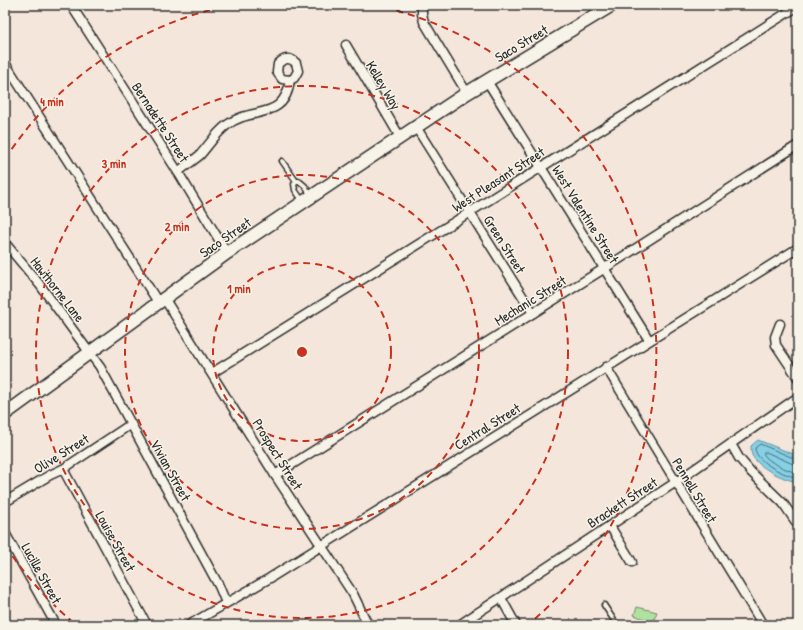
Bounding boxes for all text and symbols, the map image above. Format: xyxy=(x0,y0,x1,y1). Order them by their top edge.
street label: Saco Street xyxy=(491,20,551,66)
street label: Kelley Way xyxy=(361,57,406,113)
street label: Bernadette Street xyxy=(128,78,194,166)
text: 4 min xyxy=(40,93,64,110)
street label: West Pleasant Street xyxy=(448,142,548,216)
text: 3 min xyxy=(102,155,127,172)
street label: West Valentine Street xyxy=(548,161,624,267)
street label: Green Street xyxy=(480,211,530,277)
street label: Saco Street xyxy=(195,212,255,262)
text: 2 min xyxy=(165,218,190,235)
street label: Hawthorne Lane xyxy=(27,252,90,326)
street label: Mechanic Street xyxy=(490,270,570,330)
text: 1 min xyxy=(227,280,251,297)
centre of rings xyxy=(295,345,309,359)
street label: Central Street xyxy=(450,398,524,454)
street label: Prospect Street xyxy=(248,415,308,494)
street label: Olive Street xyxy=(30,429,92,477)
street label: Vivian Street xyxy=(146,436,196,504)
street label: Pennell Street xyxy=(668,454,722,526)
street label: Brackett Street xyxy=(583,472,661,532)
street label: Louise Street xyxy=(92,507,140,575)
street label: Lucille Street xyxy=(17,539,67,607)

